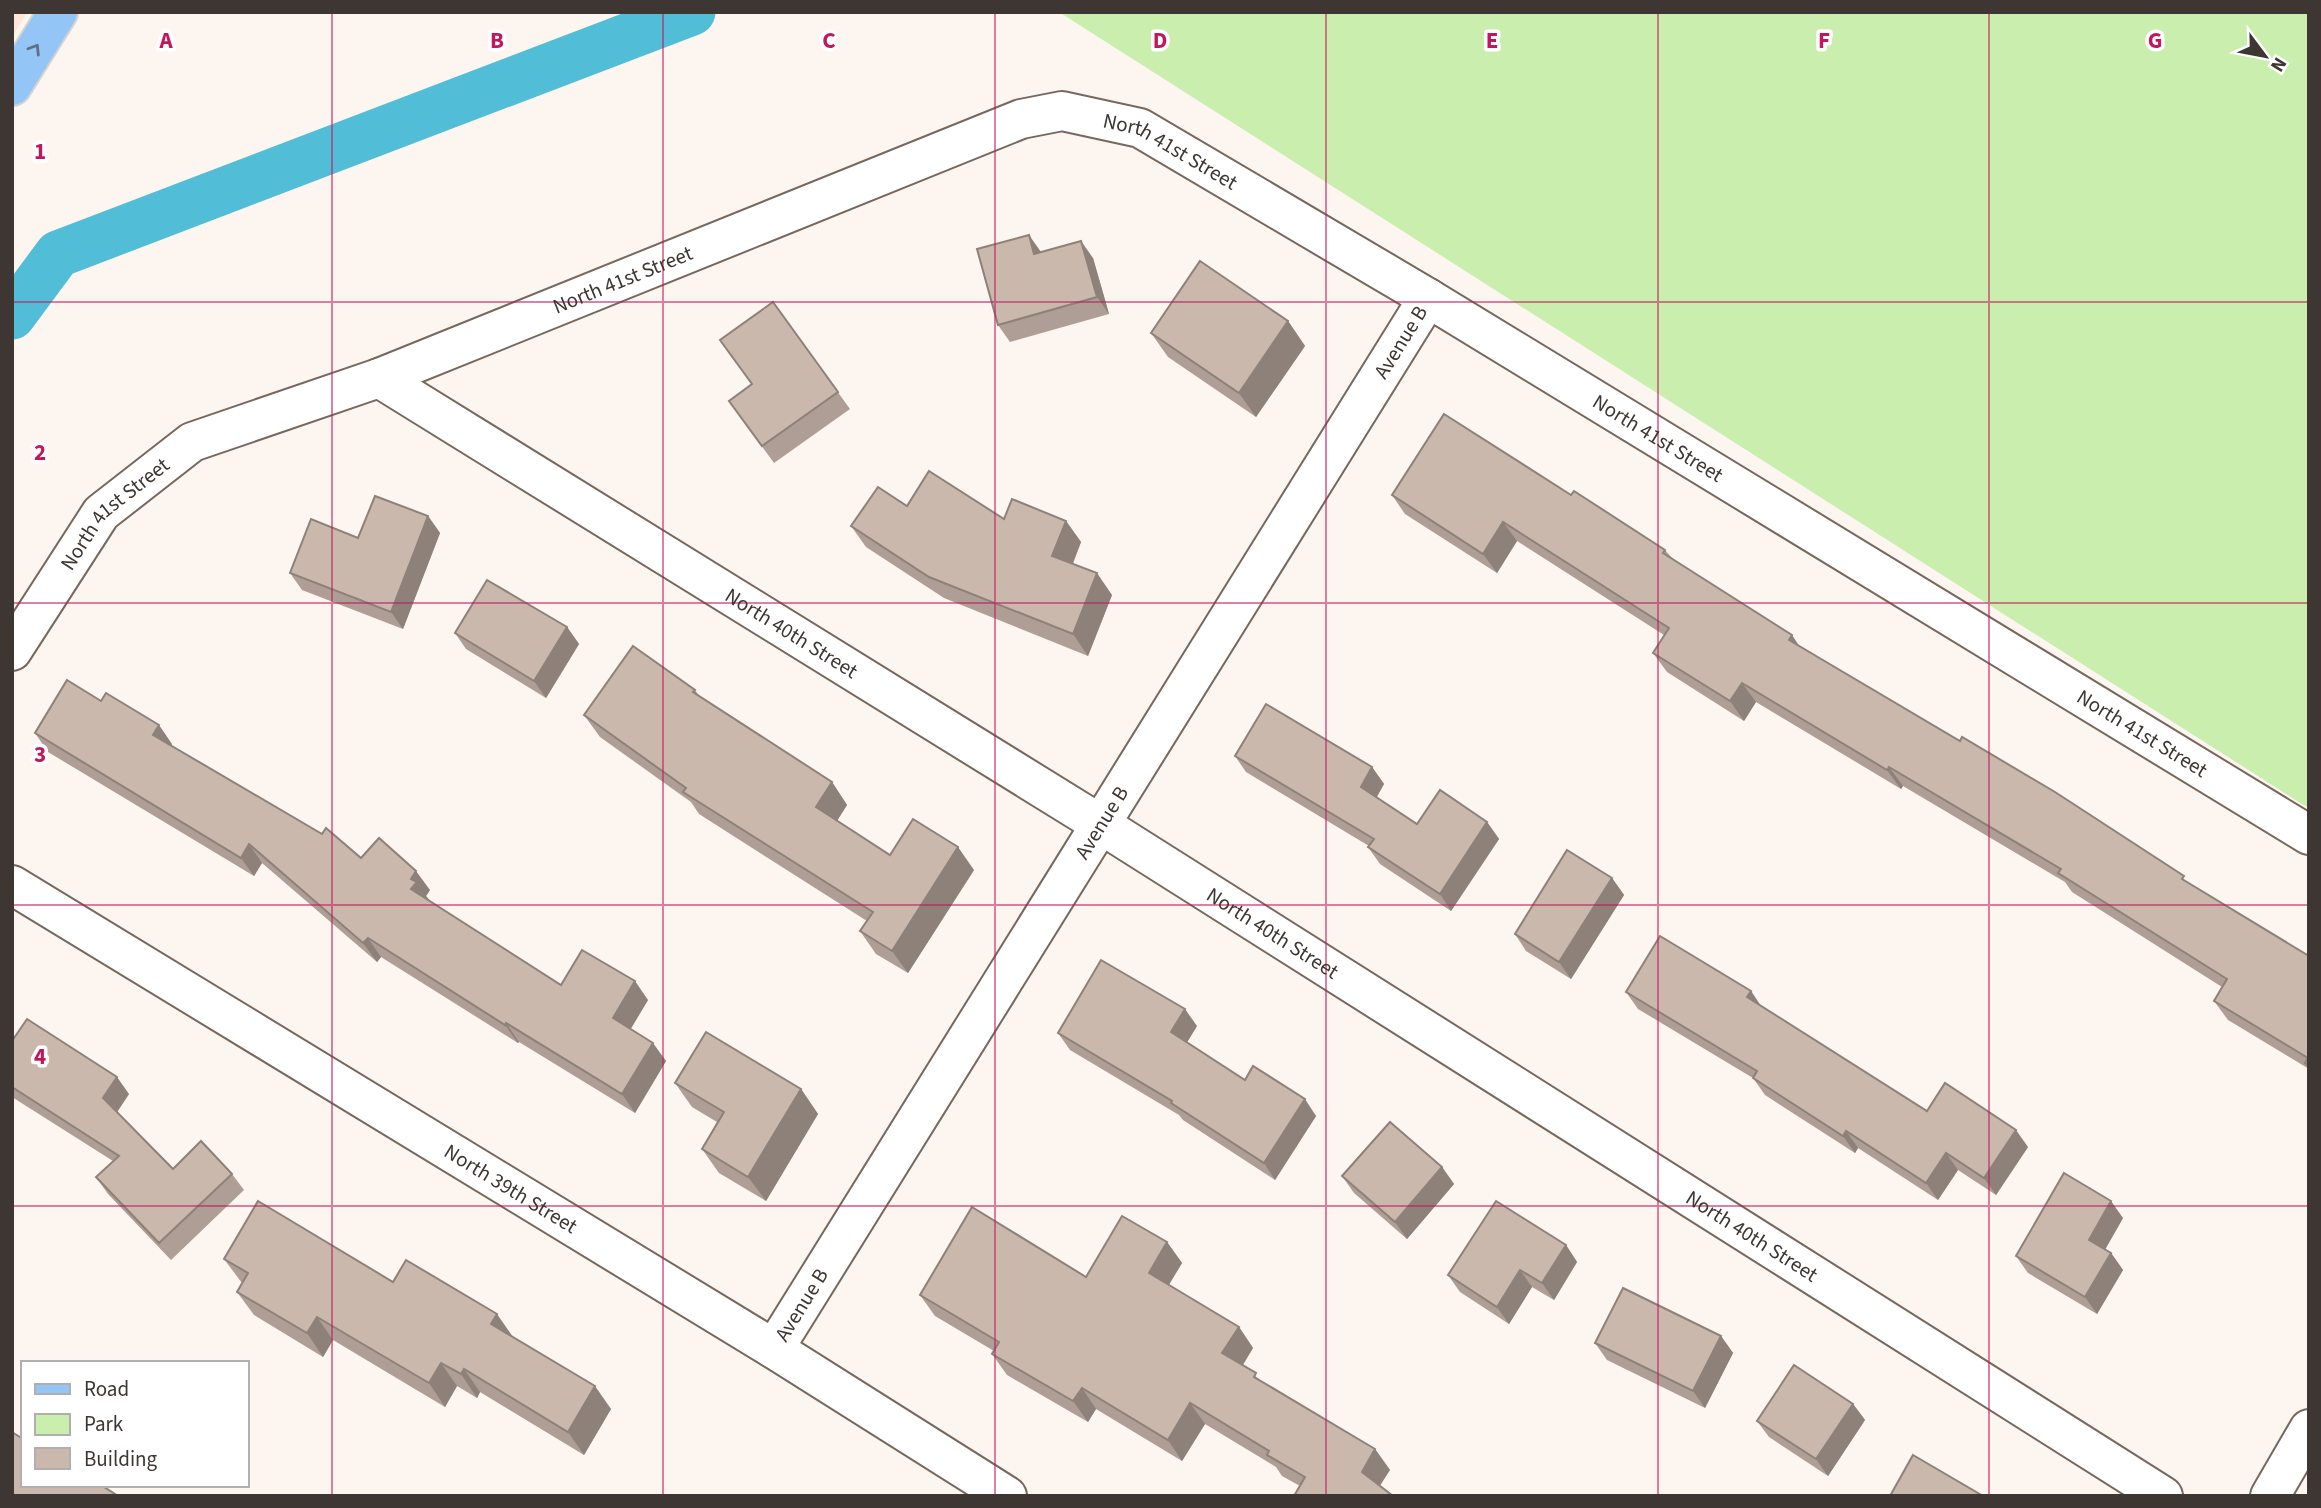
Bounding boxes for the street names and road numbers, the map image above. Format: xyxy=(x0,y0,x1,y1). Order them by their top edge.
street label: North 41st Street xyxy=(1100,105,1243,197)
street label: North 41st Street xyxy=(548,238,697,321)
street label: Avenue B xyxy=(1366,300,1435,384)
street label: North 41st Street xyxy=(1587,387,1729,490)
street label: North 41st Street xyxy=(53,450,176,576)
street label: North 40th Street xyxy=(719,581,864,686)
street label: North 41st Street xyxy=(2071,682,2213,785)
street label: Avenue B xyxy=(1067,780,1136,865)
street label: North 40th Street xyxy=(1201,880,1345,986)
street label: North 39th Street xyxy=(438,1137,583,1241)
street label: North 40th Street xyxy=(1680,1183,1824,1289)
street label: Avenue B xyxy=(767,1262,836,1347)

